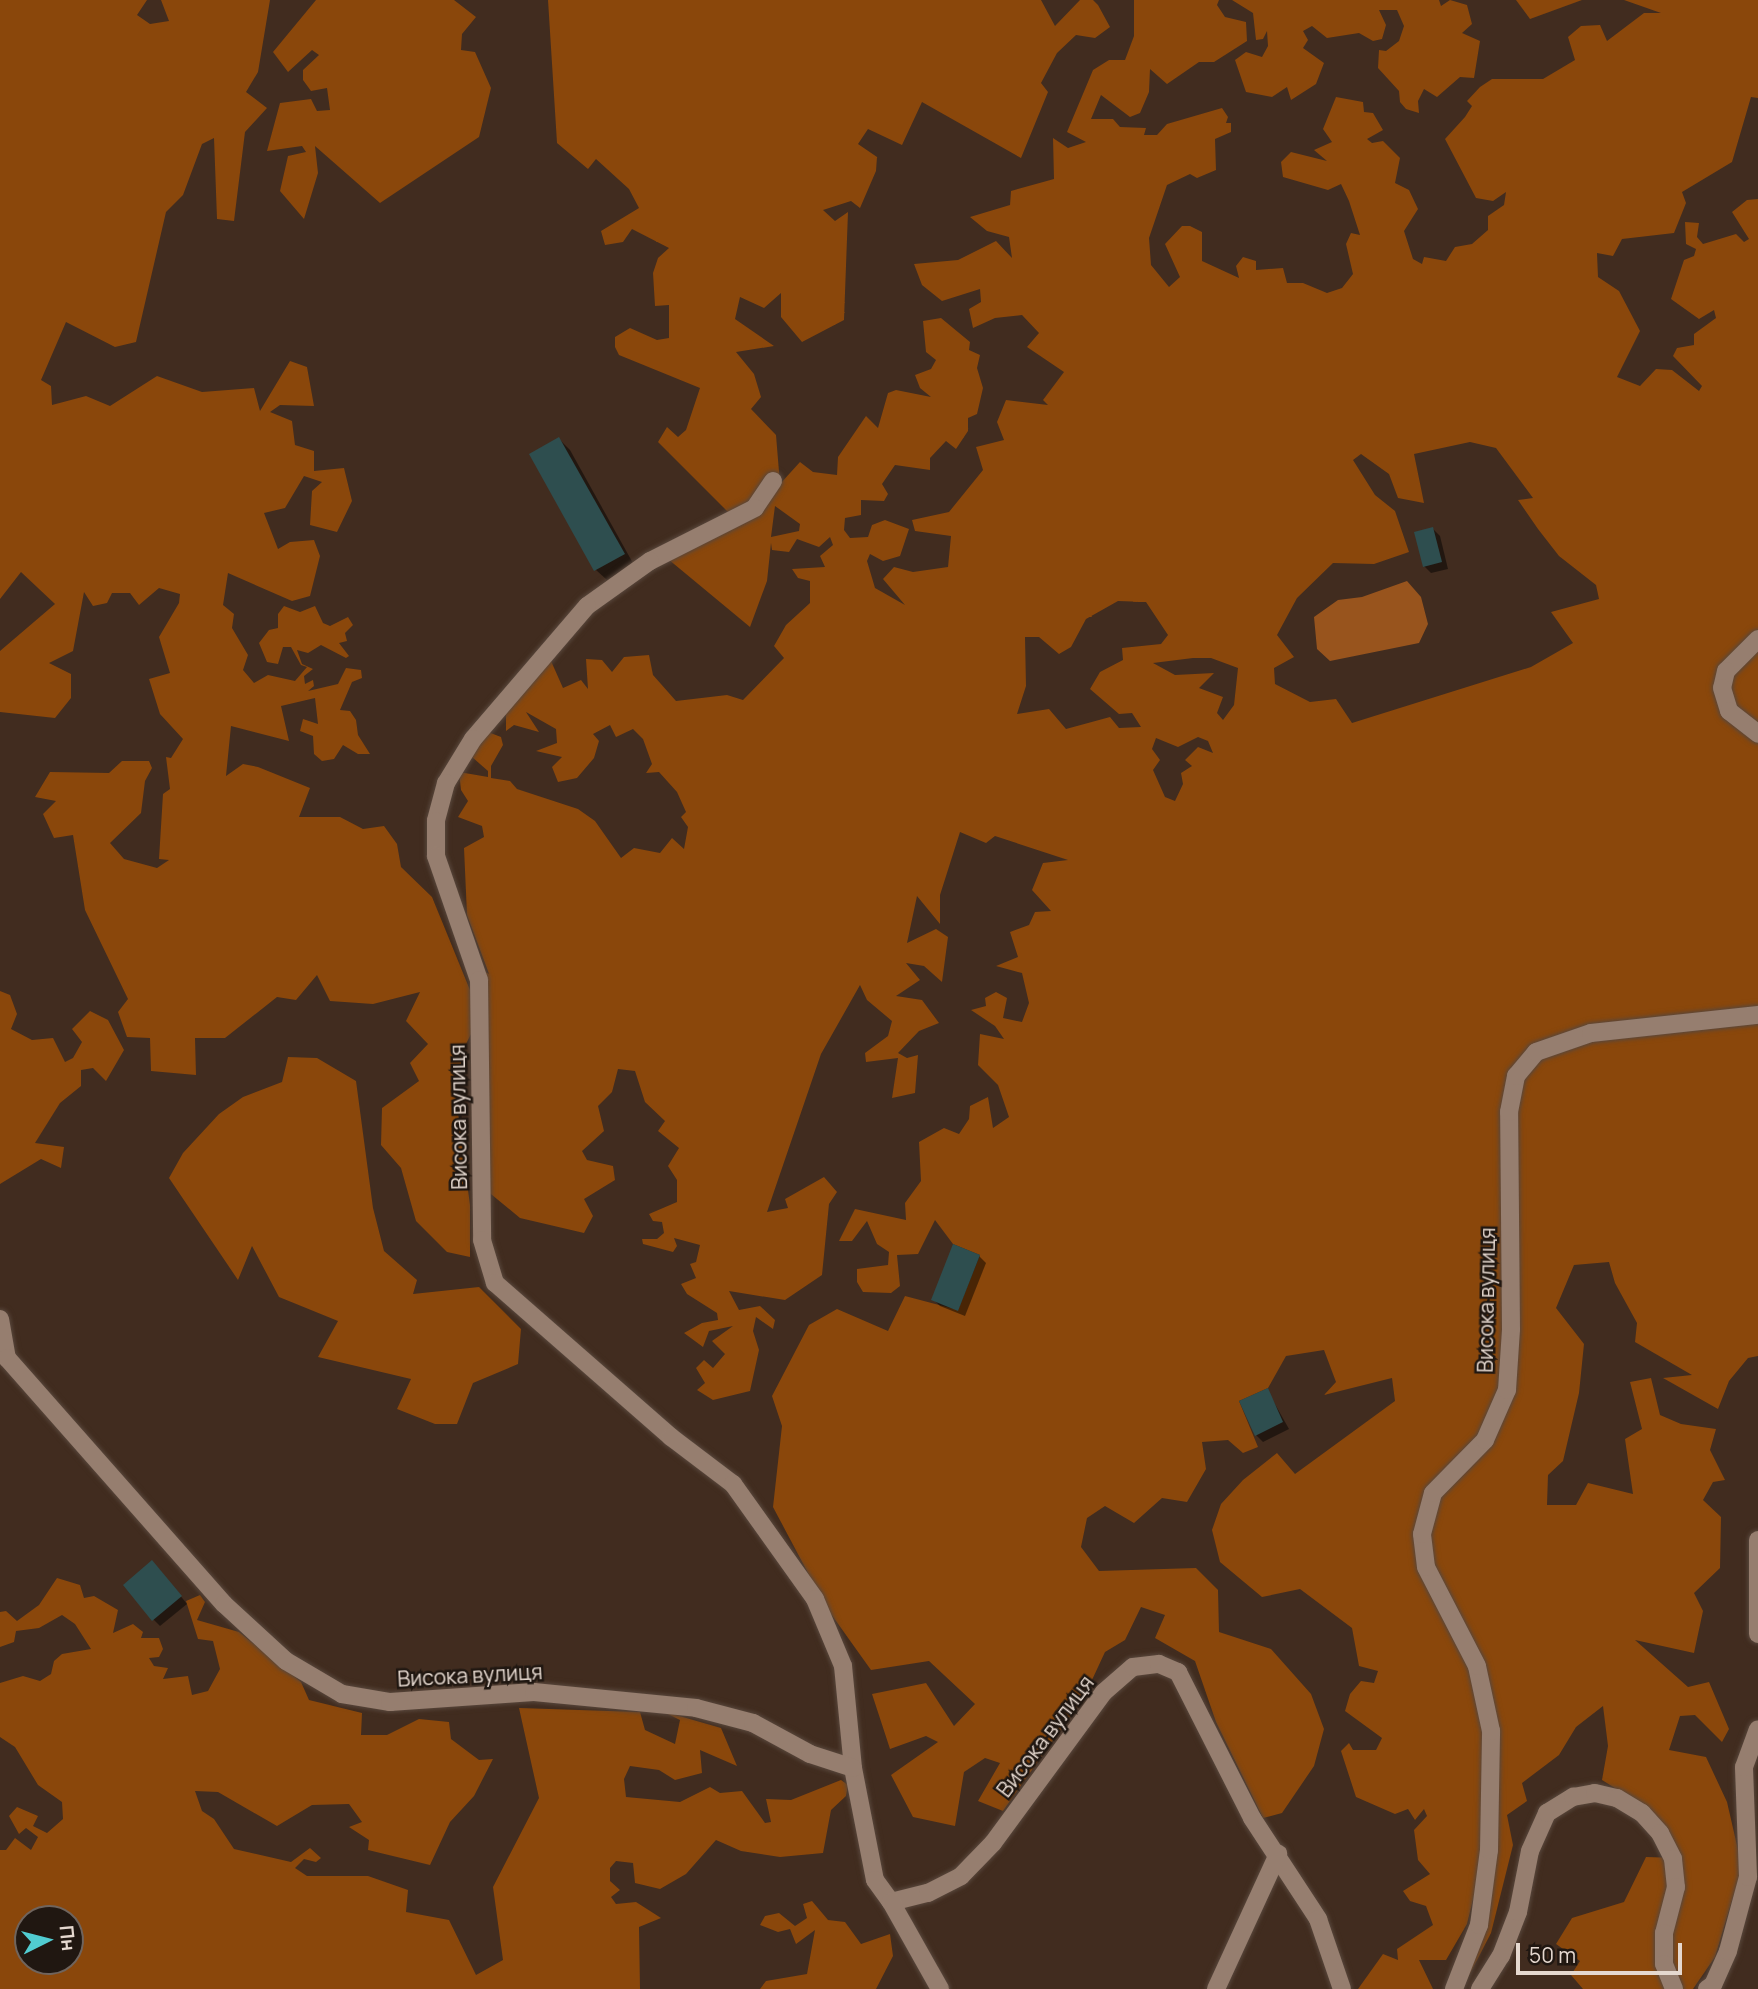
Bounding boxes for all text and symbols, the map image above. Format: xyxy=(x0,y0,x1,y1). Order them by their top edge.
street label: Висока вулиця xyxy=(444,1044,472,1190)
street label: Висока вулиця xyxy=(1472,1227,1500,1373)
street label: Висока вулиця xyxy=(397,1659,543,1691)
street label: Висока вулиця xyxy=(991,1670,1099,1802)
north arrow xyxy=(14,1905,84,1975)
text: Пн xyxy=(54,1924,82,1952)
scale bar xyxy=(1520,1930,1686,1974)
text: 50 m xyxy=(1529,1941,1576,1969)

